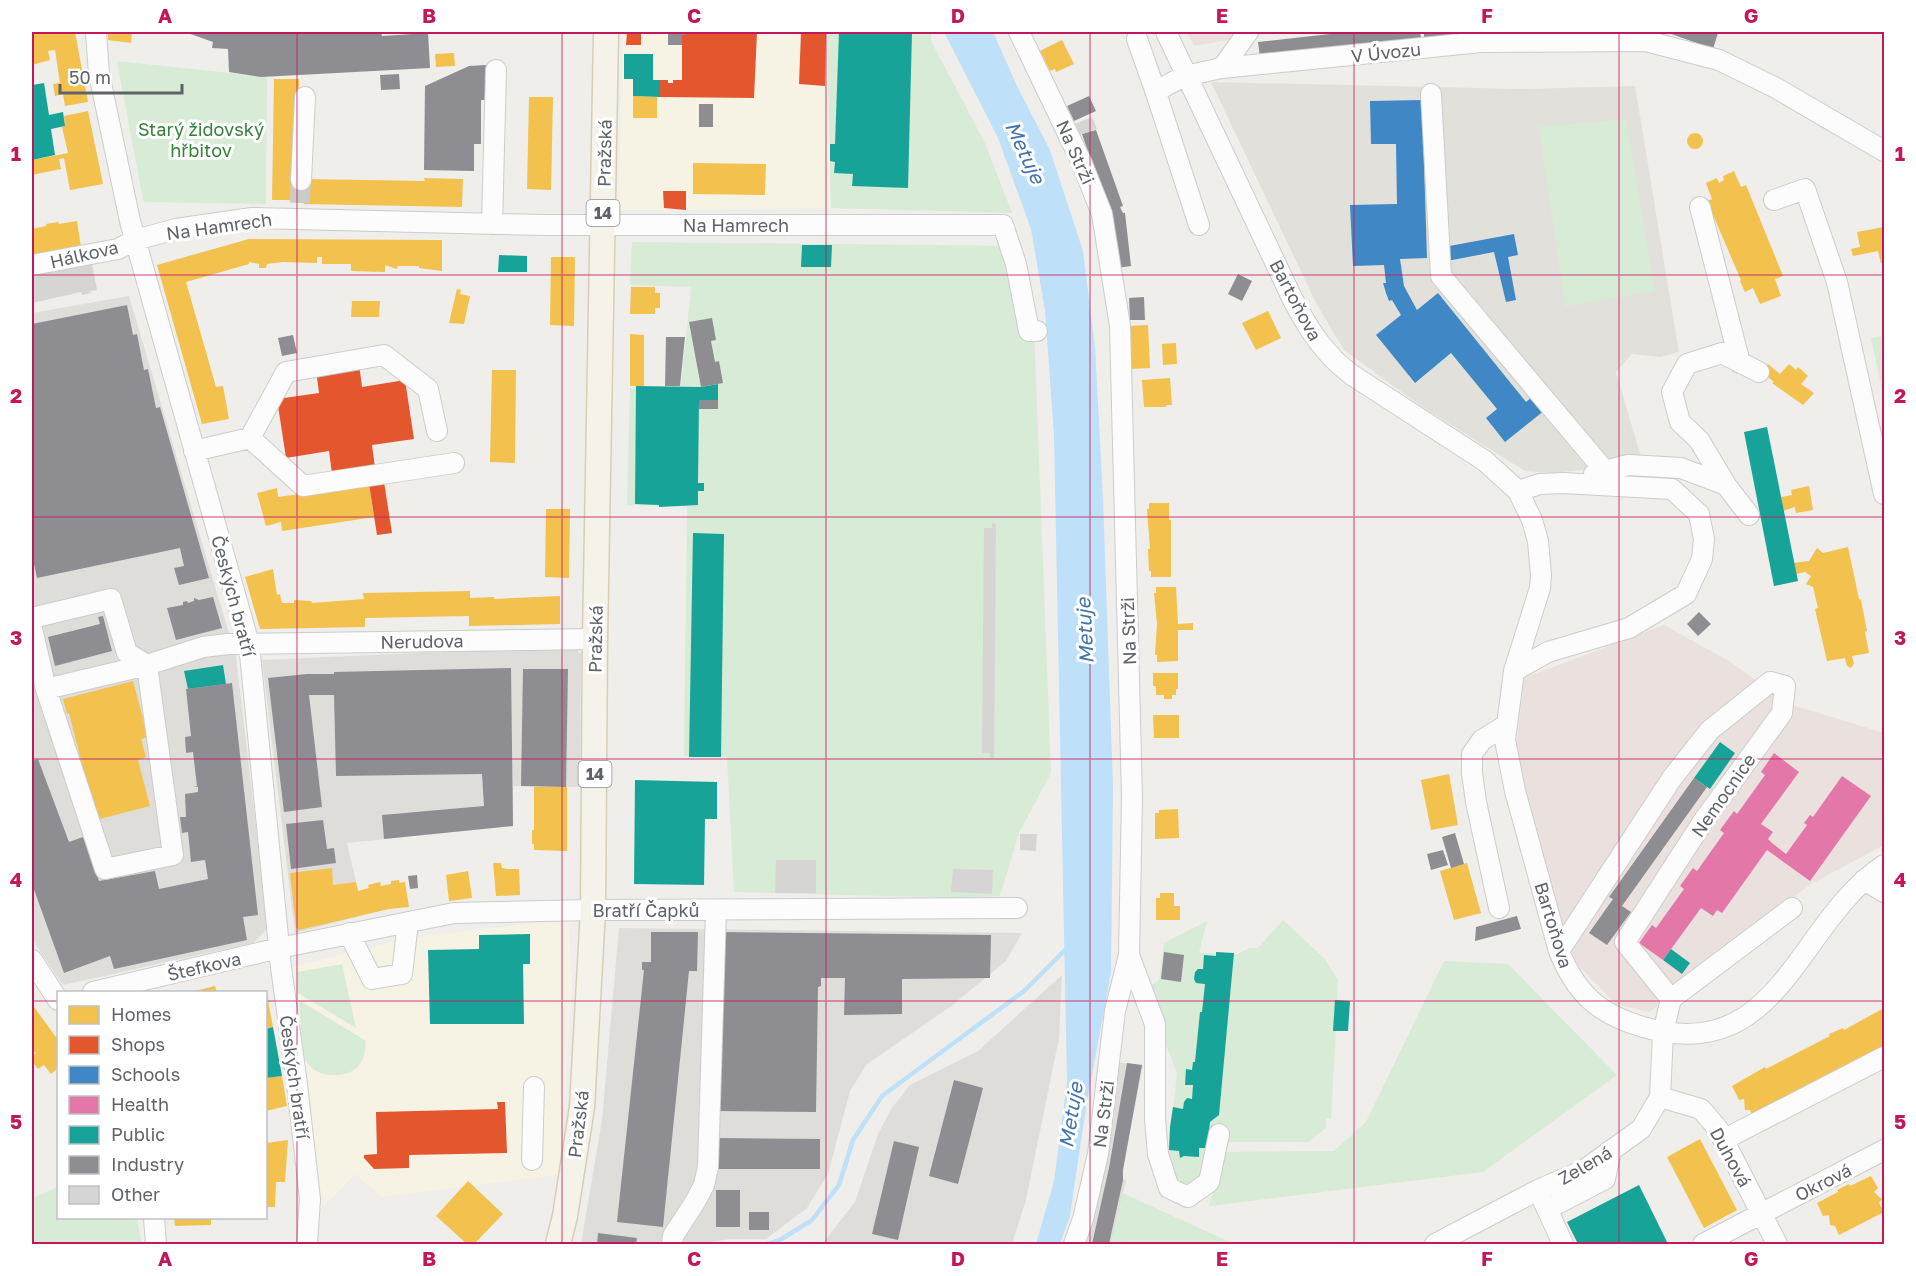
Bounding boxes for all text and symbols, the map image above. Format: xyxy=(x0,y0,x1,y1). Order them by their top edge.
text: A xyxy=(158,3,172,27)
text: B xyxy=(422,3,436,27)
text: C xyxy=(687,3,701,27)
text: D xyxy=(951,3,965,27)
text: E xyxy=(1216,3,1228,27)
text: F xyxy=(1481,3,1493,27)
text: G xyxy=(1744,3,1758,27)
street label: V Úvozu xyxy=(1350,37,1422,67)
scale bar xyxy=(60,57,182,95)
text: 50 m xyxy=(69,66,111,88)
water label: Metuje xyxy=(1000,117,1051,189)
street label: Na Strži xyxy=(1052,117,1100,187)
park label: Starý židovský hřbitov xyxy=(138,118,264,161)
street label: Pražská xyxy=(592,119,616,187)
text: 1 xyxy=(11,141,21,165)
text: 1 xyxy=(1895,141,1905,165)
road number: 14 xyxy=(586,200,620,226)
street label: Na Hamrech xyxy=(165,208,273,244)
street label: Na Hamrech xyxy=(683,214,789,236)
street label: Hálkova xyxy=(48,235,120,273)
street label: Bartoňova xyxy=(1265,256,1327,344)
text: 2 xyxy=(10,383,22,407)
text: 2 xyxy=(1894,383,1906,407)
street label: Českých bratří xyxy=(207,533,261,660)
water label: Metuje xyxy=(1070,596,1099,665)
street label: Na Strži xyxy=(1116,597,1140,665)
street label: Pražská xyxy=(583,605,607,673)
text: 3 xyxy=(10,625,22,649)
text: 3 xyxy=(1894,625,1906,649)
street label: Nerudova xyxy=(380,629,464,653)
street label: Nemocnice xyxy=(1686,749,1760,841)
road number: 14 xyxy=(578,761,612,787)
text: 4 xyxy=(10,867,22,891)
text: 4 xyxy=(1894,867,1906,891)
street label: Bartoňova xyxy=(1530,879,1578,971)
street label: Bratří Čapků xyxy=(593,899,699,921)
street label: Štefkova xyxy=(165,947,243,985)
legend xyxy=(57,991,267,1219)
text: Homes xyxy=(111,1003,171,1025)
street label: Českých bratří xyxy=(275,1014,315,1141)
text: Shops xyxy=(111,1033,165,1055)
text: Schools xyxy=(111,1063,180,1085)
water label: Metuje xyxy=(1053,1079,1088,1150)
street label: Na Strži xyxy=(1088,1079,1118,1149)
street label: Pražská xyxy=(563,1089,593,1159)
text: Health xyxy=(111,1093,169,1115)
text: 5 xyxy=(10,1109,22,1133)
text: 5 xyxy=(1894,1109,1906,1133)
text: Public xyxy=(111,1123,165,1145)
street label: Duhová xyxy=(1706,1123,1756,1191)
street label: Zelená xyxy=(1554,1141,1616,1189)
text: Industry xyxy=(111,1153,184,1175)
street label: Okrová xyxy=(1791,1158,1855,1206)
text: Other xyxy=(111,1183,160,1205)
text: A xyxy=(158,1246,172,1270)
text: B xyxy=(422,1246,436,1270)
text: C xyxy=(687,1246,701,1270)
text: D xyxy=(951,1246,965,1270)
text: E xyxy=(1216,1246,1228,1270)
text: F xyxy=(1481,1246,1493,1270)
text: G xyxy=(1744,1246,1758,1270)

